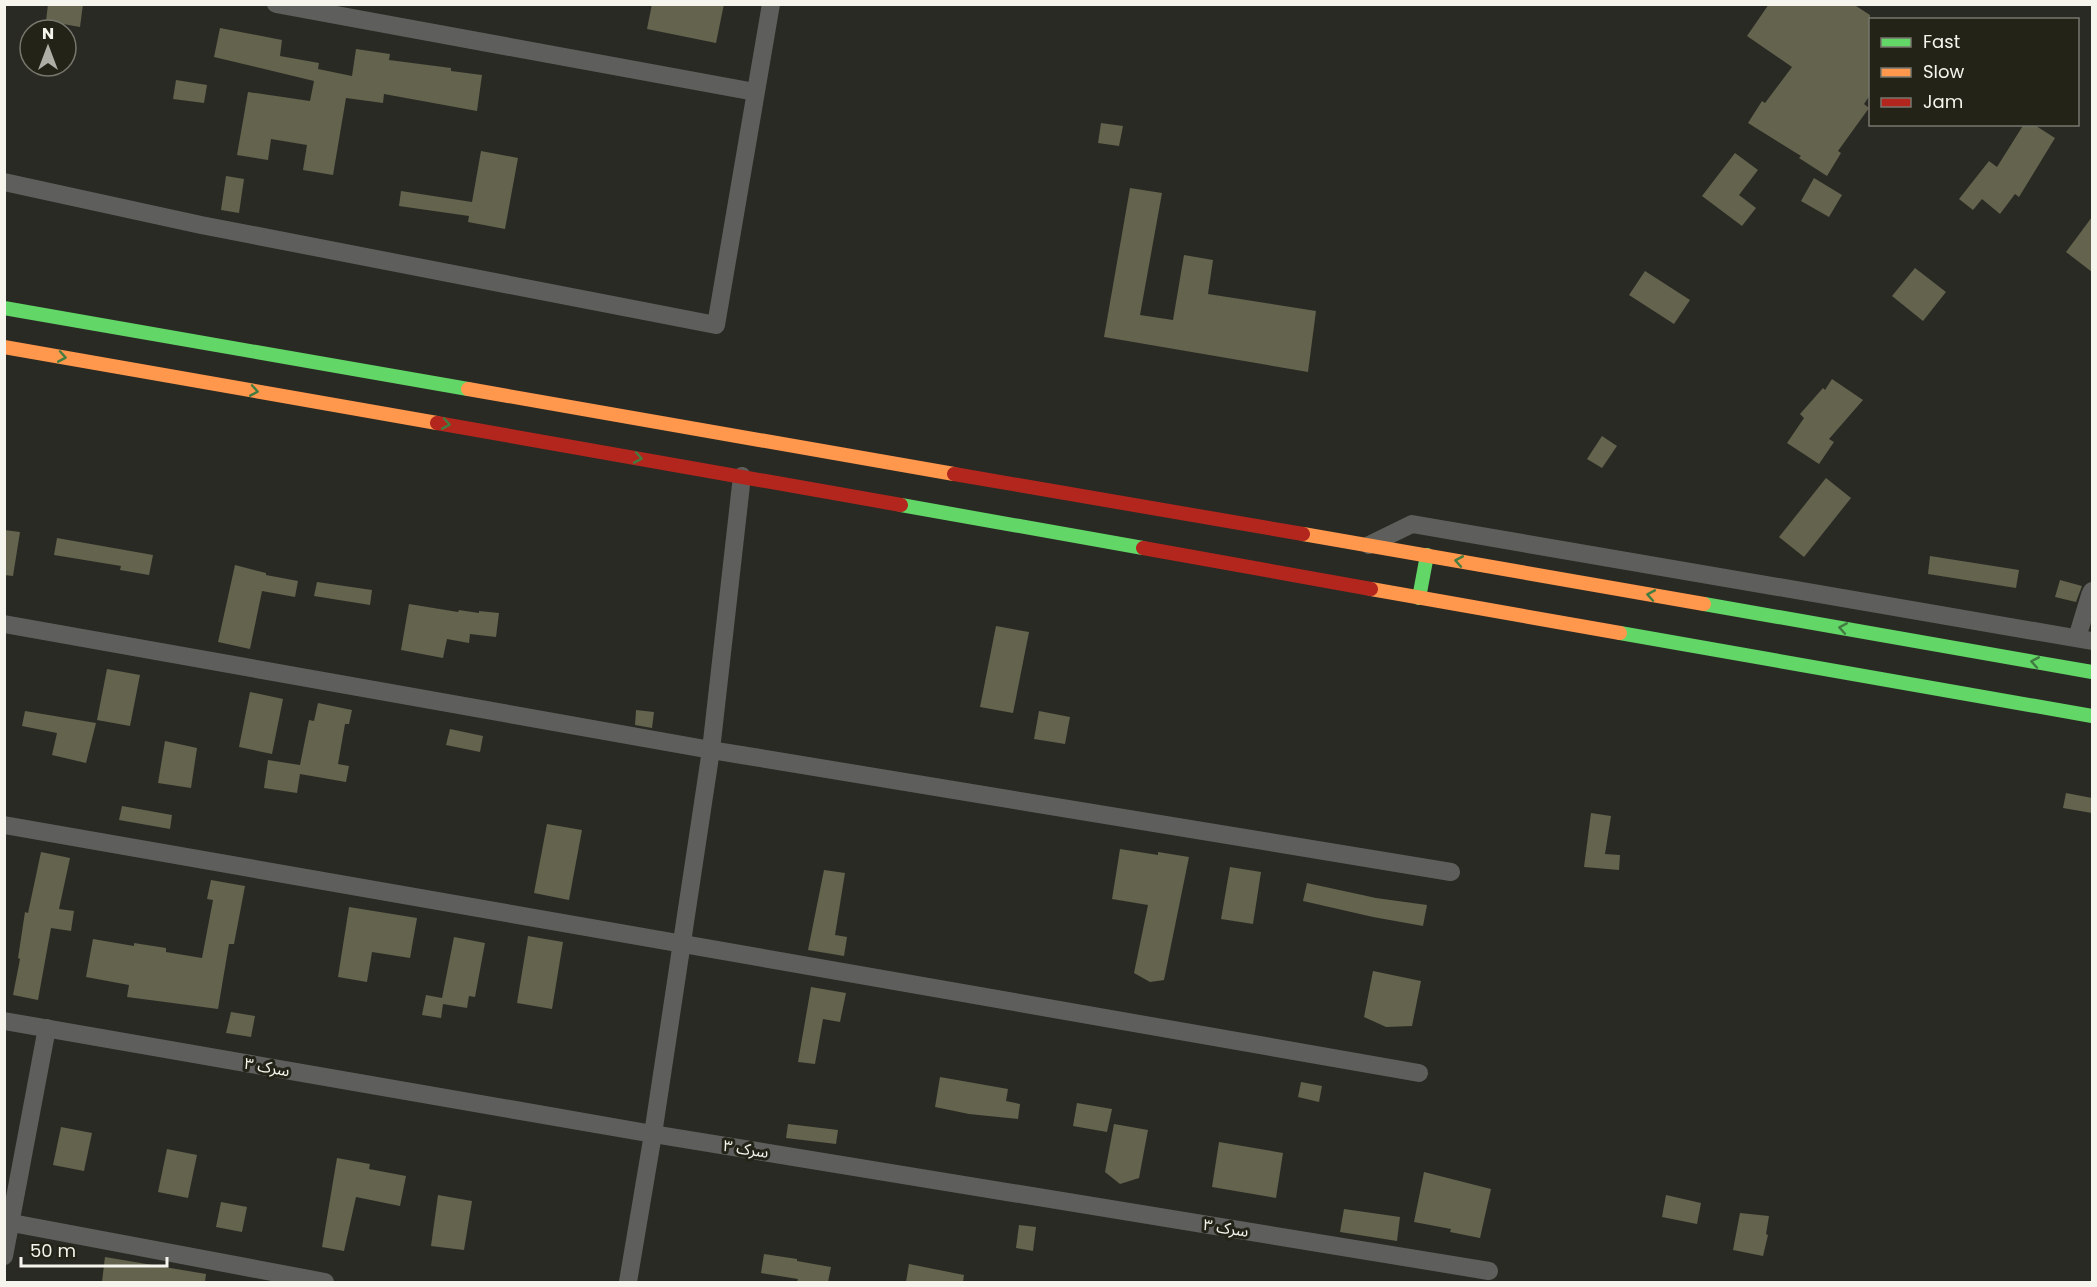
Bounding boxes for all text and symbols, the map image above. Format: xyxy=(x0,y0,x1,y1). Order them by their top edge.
north arrow xyxy=(18,18,78,78)
legend xyxy=(1869,18,2079,126)
text: N xyxy=(42,22,54,45)
text: Fast xyxy=(1923,29,1960,54)
text: Slow xyxy=(1923,59,1965,84)
text: Jam xyxy=(1923,89,1963,114)
one-way arrow xyxy=(57,351,67,363)
one-way arrow xyxy=(249,384,259,397)
one-way arrow xyxy=(441,417,451,430)
one-way arrow xyxy=(634,451,643,463)
one-way arrow xyxy=(1454,555,1464,568)
one-way arrow xyxy=(1646,589,1655,601)
one-way arrow xyxy=(1838,623,1847,635)
one-way arrow xyxy=(2030,656,2040,669)
street label: سرک ۳ xyxy=(242,1052,292,1082)
street label: سرک ۳ xyxy=(722,1134,770,1164)
street label: سرک ۳ xyxy=(1202,1213,1250,1243)
scale bar xyxy=(21,1230,166,1268)
text: 50 m xyxy=(30,1238,76,1263)

